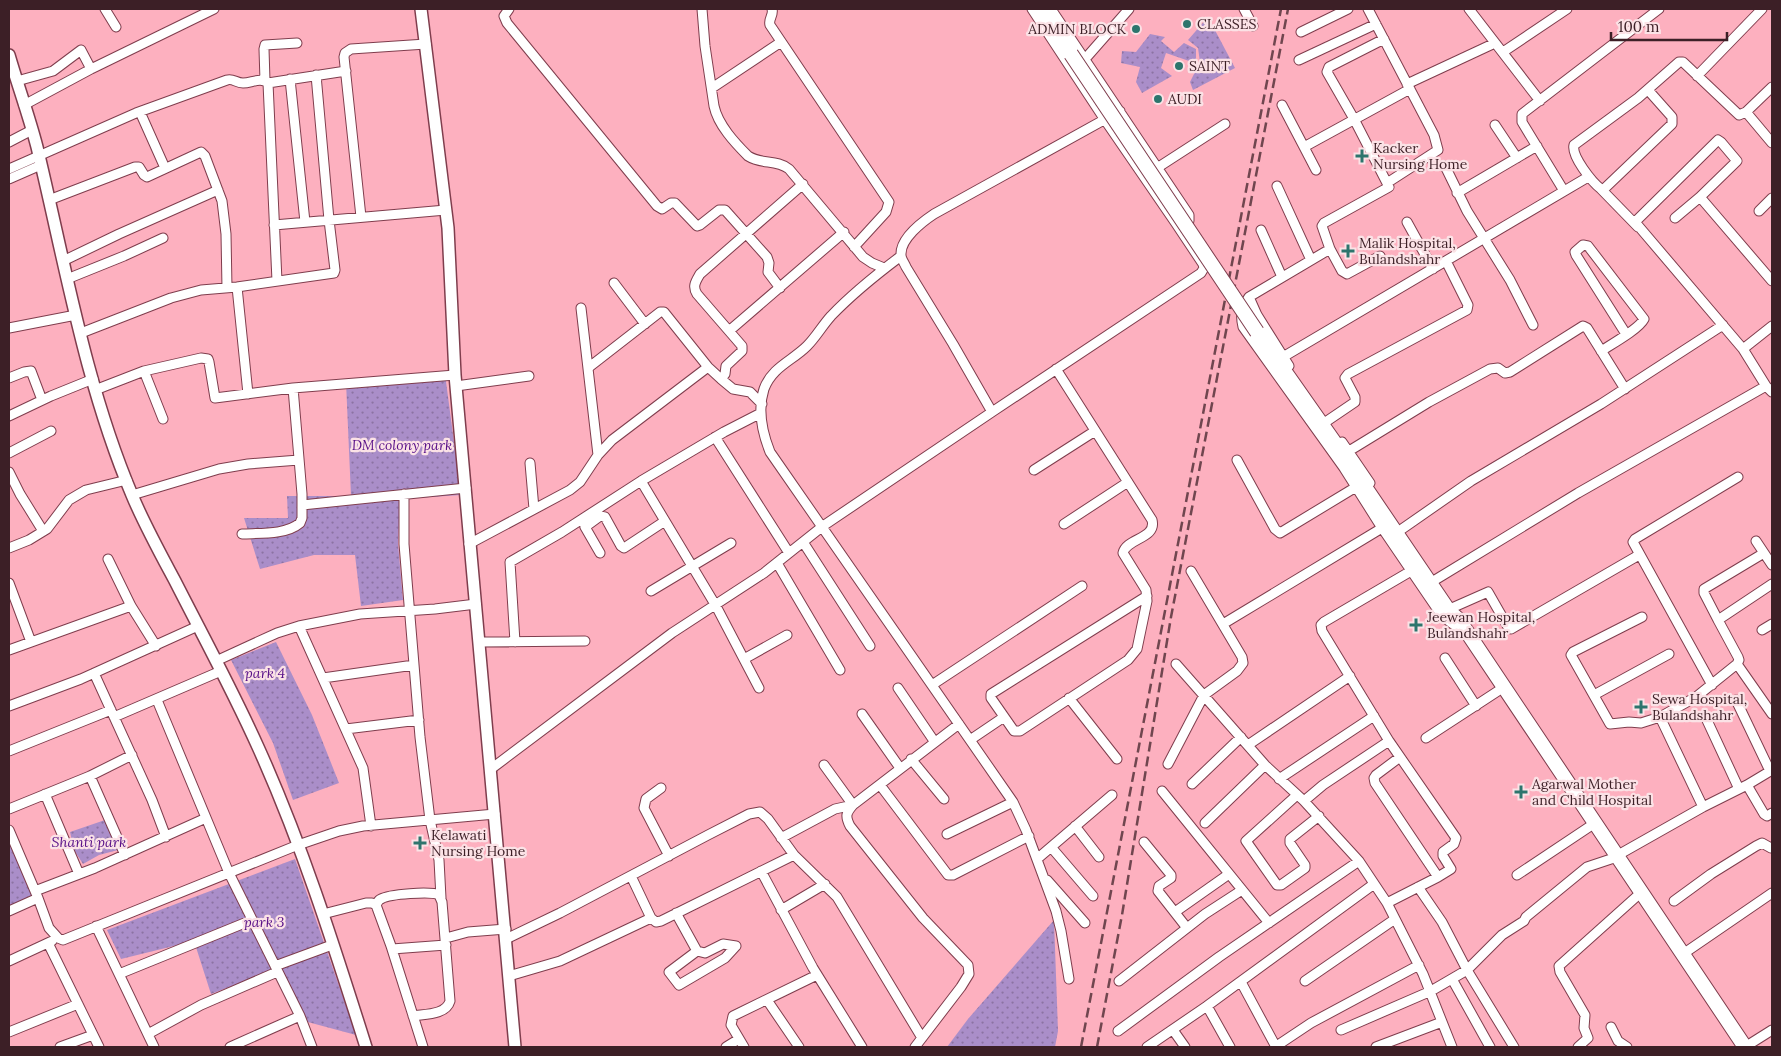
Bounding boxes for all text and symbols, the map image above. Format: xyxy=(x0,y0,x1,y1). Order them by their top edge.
scale bar xyxy=(1611,10,1727,42)
place label: CLASSES xyxy=(1197,15,1256,33)
text: 100 m xyxy=(1618,17,1659,36)
marker: CLASSES xyxy=(1181,18,1193,30)
place label: ADMIN BLOCK xyxy=(1027,20,1126,38)
marker: ADMIN BLOCK xyxy=(1130,23,1142,35)
place label: SAINT xyxy=(1189,57,1230,75)
marker: SAINT xyxy=(1173,60,1185,72)
place label: AUDI xyxy=(1167,90,1202,108)
marker: AUDI xyxy=(1152,93,1164,105)
place label: Kacker Nursing Home xyxy=(1373,139,1468,173)
marker: Kacker Nursing Home xyxy=(1355,149,1369,163)
place label: Malik Hospital, Bulandshahr xyxy=(1359,234,1456,268)
marker: Malik Hospital, Bulandshahr xyxy=(1341,244,1355,258)
park label: DM colony park xyxy=(352,436,452,454)
place label: Jeewan Hospital, Bulandshahr xyxy=(1426,608,1535,642)
marker: Jeewan Hospital, Bulandshahr xyxy=(1409,618,1423,632)
park label: park 4 xyxy=(245,664,285,682)
place label: Sewa Hospital, Bulandshahr xyxy=(1652,690,1747,724)
marker: Sewa Hospital, Bulandshahr xyxy=(1634,700,1648,714)
place label: Agarwal Mother and Child Hospital xyxy=(1531,775,1652,809)
marker: Agarwal Mother and Child Hospital xyxy=(1514,785,1528,799)
place label: Kelawati Nursing Home xyxy=(431,826,526,860)
park label: Shanti park xyxy=(52,833,126,851)
marker: Kelawati Nursing Home xyxy=(413,836,427,850)
park label: park 3 xyxy=(244,913,284,931)

